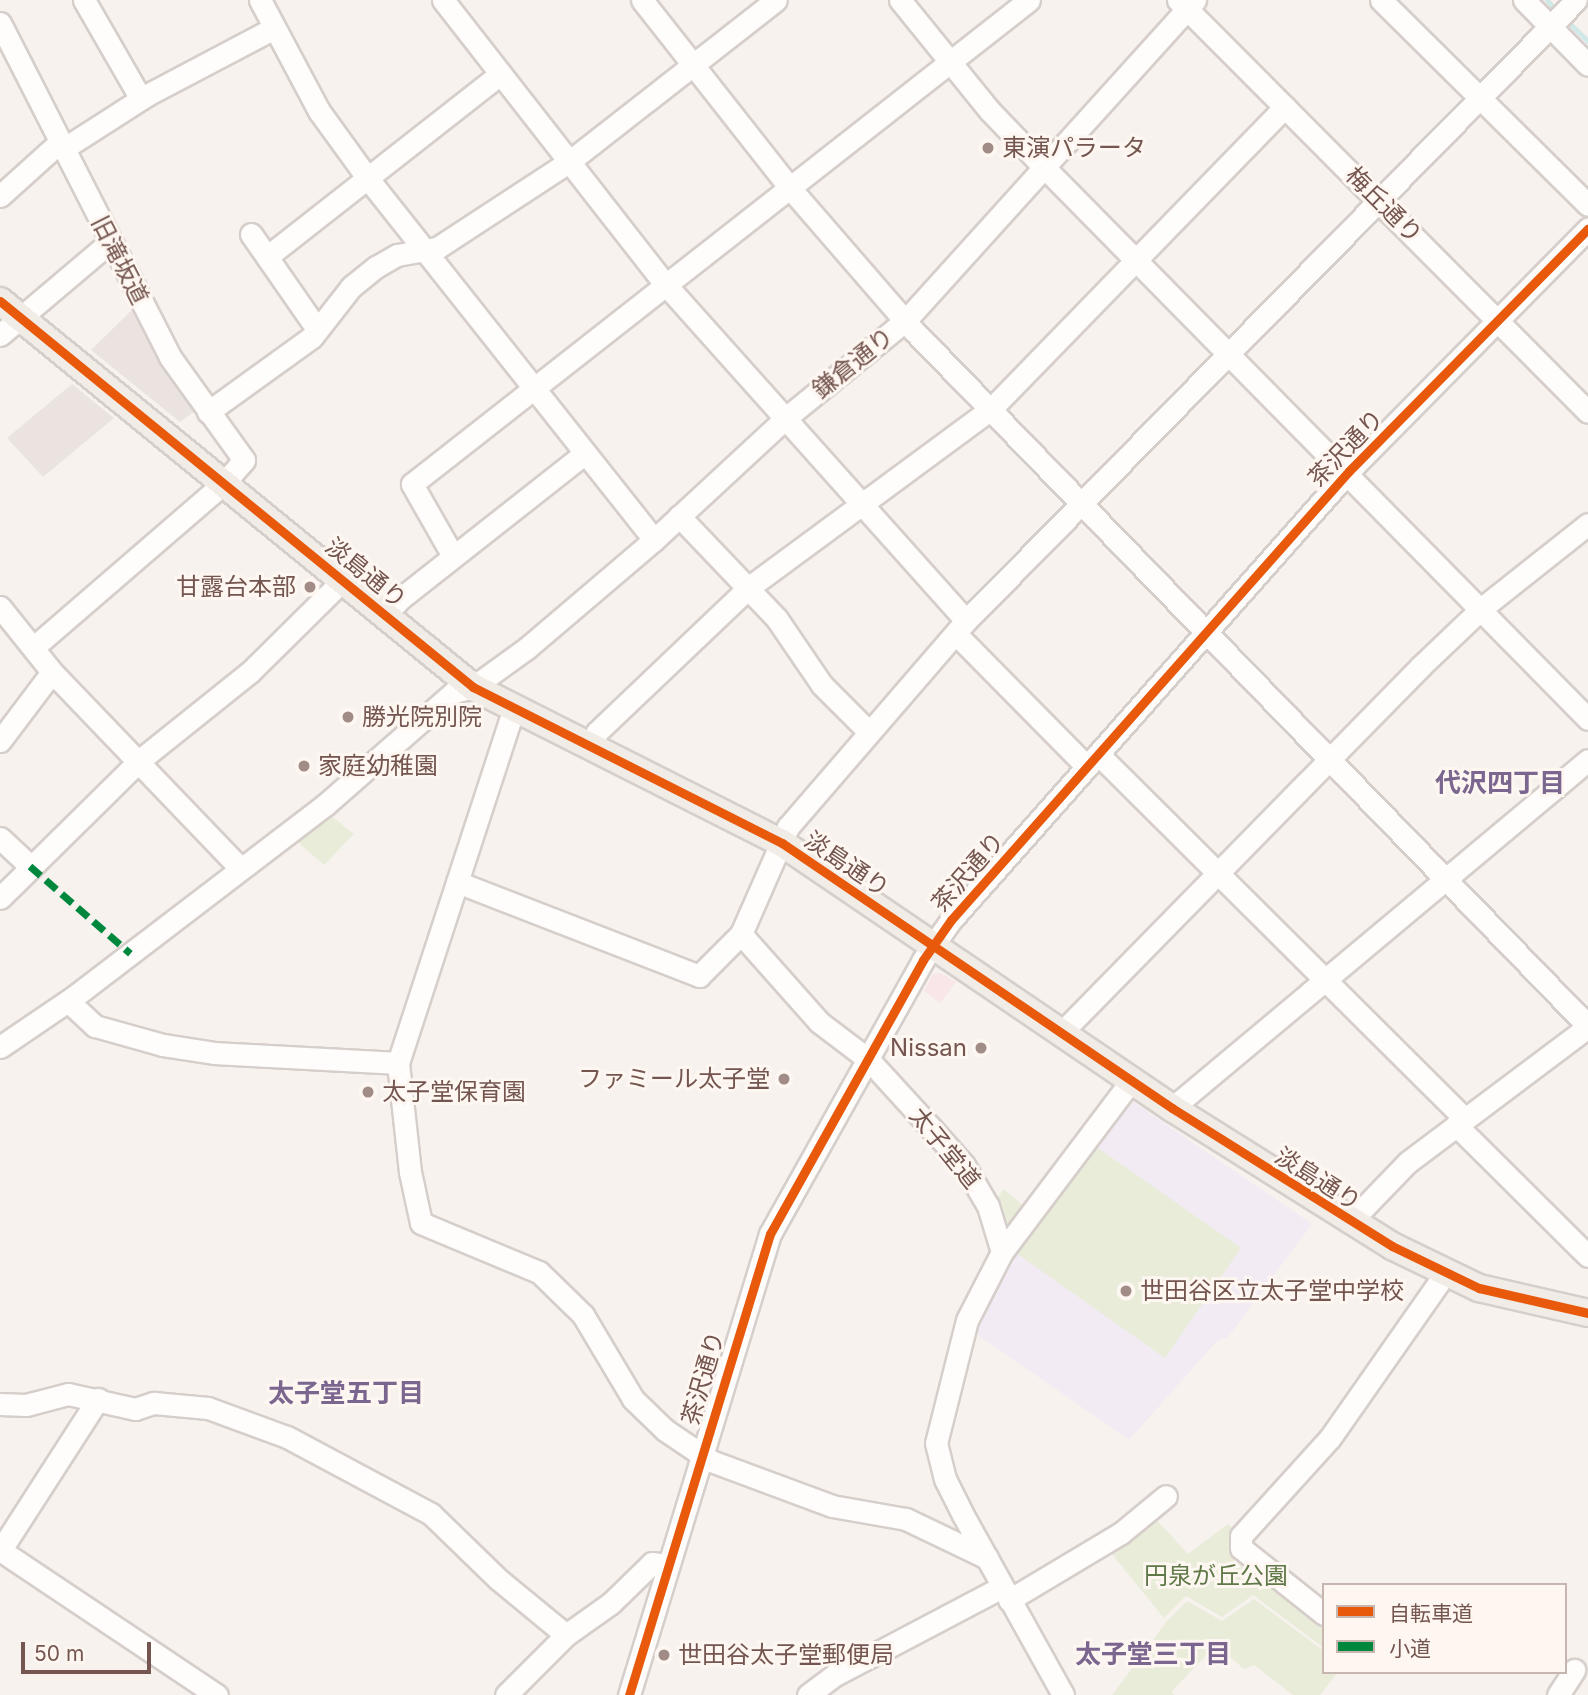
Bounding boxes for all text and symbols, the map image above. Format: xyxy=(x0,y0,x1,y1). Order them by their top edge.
place label: 東演パラータ xyxy=(1002,134,1146,162)
marker: 東演パラータ xyxy=(980,140,996,156)
street label: 梅丘通り xyxy=(1340,161,1428,249)
street label: 旧滝坂道 xyxy=(85,211,155,309)
street label: 鎌倉通り xyxy=(807,322,899,404)
street label: 茶沢通り xyxy=(1302,403,1390,493)
street label: 淡島通り xyxy=(320,532,412,614)
place label: 甘露台本部 xyxy=(176,573,296,601)
marker: 甘露台本部 xyxy=(302,579,318,595)
place label: 勝光院別院 xyxy=(362,703,482,731)
marker: 勝光院別院 xyxy=(340,709,356,725)
place label: 家庭幼稚園 xyxy=(318,752,438,780)
marker: 家庭幼稚園 xyxy=(296,758,312,774)
district label: 代沢四丁目 xyxy=(1435,767,1565,799)
street label: 淡島通り xyxy=(799,825,895,903)
street label: 茶沢通り xyxy=(926,826,1010,918)
place label: Nissan xyxy=(890,1034,967,1062)
marker: Nissan xyxy=(973,1040,989,1056)
place label: ファミール太子堂 xyxy=(578,1065,770,1093)
marker: ファミール太子堂 xyxy=(776,1071,792,1087)
place label: 太子堂保育園 xyxy=(382,1078,526,1106)
marker: 太子堂保育園 xyxy=(360,1084,376,1100)
street label: 太子堂道 xyxy=(904,1102,986,1194)
street label: 淡島通り xyxy=(1270,1141,1366,1217)
place label: 世田谷区立太子堂中学校 xyxy=(1140,1277,1404,1305)
marker: 世田谷区立太子堂中学校 xyxy=(1118,1283,1134,1299)
street label: 茶沢通り xyxy=(676,1328,730,1428)
district label: 太子堂五丁目 xyxy=(268,1377,424,1409)
park label: 円泉が丘公園 xyxy=(1144,1562,1288,1590)
legend xyxy=(1322,1583,1567,1674)
text: 自転車道 xyxy=(1389,1601,1473,1626)
scale bar xyxy=(24,1628,154,1672)
text: 小道 xyxy=(1389,1636,1431,1661)
district label: 太子堂三丁目 xyxy=(1075,1638,1231,1670)
text: 50 m xyxy=(34,1641,84,1666)
place label: 世田谷太子堂郵便局 xyxy=(678,1641,894,1669)
marker: 世田谷太子堂郵便局 xyxy=(656,1647,672,1663)

